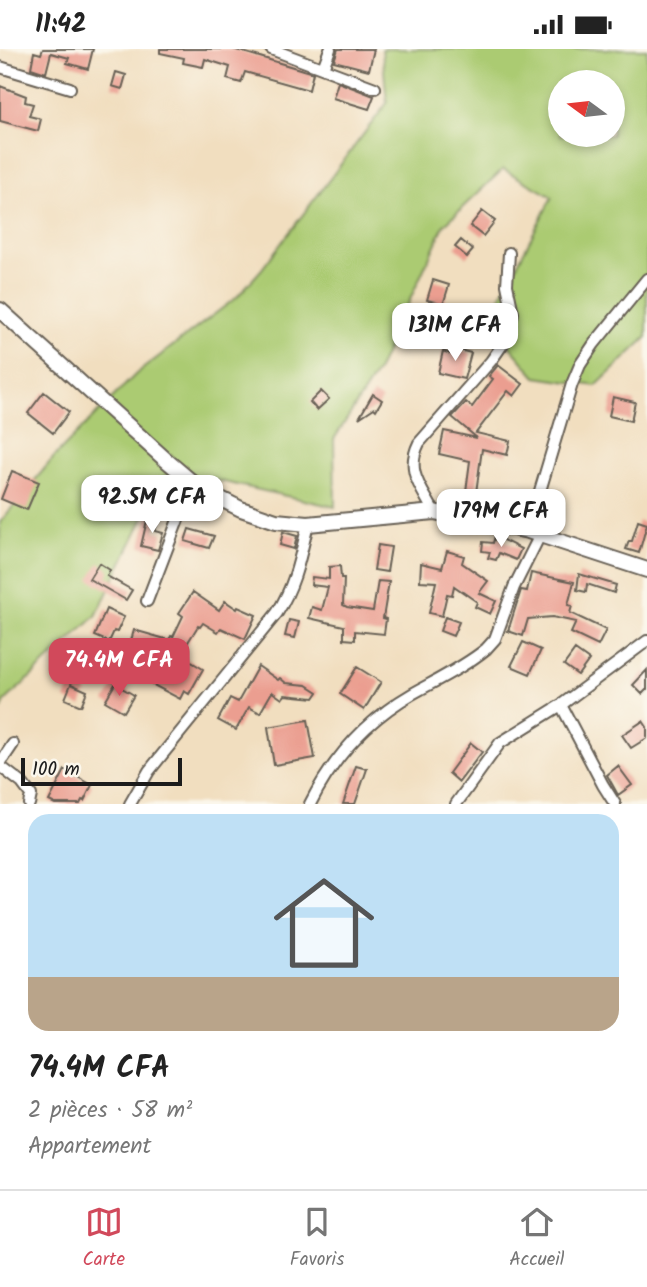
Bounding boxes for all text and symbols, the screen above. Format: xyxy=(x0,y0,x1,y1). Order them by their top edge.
text: 11:42 xyxy=(35,4,86,46)
north arrow xyxy=(548,70,625,147)
map controls xyxy=(548,70,625,147)
pin: 131M CFA xyxy=(383,303,527,363)
text: 131M CFA xyxy=(408,308,502,344)
pin: 92.5M CFA xyxy=(72,475,232,535)
text: 92.5M CFA xyxy=(97,480,207,516)
pin: 179M CFA xyxy=(429,489,573,549)
text: 179M CFA xyxy=(453,494,549,530)
pin: 74.4M CFA xyxy=(39,639,199,698)
text: 74.4M CFA xyxy=(65,643,173,679)
scale bar xyxy=(21,755,182,787)
text: 100 m xyxy=(32,755,80,785)
icon: home xyxy=(261,860,387,986)
text: 74.4M CFA xyxy=(28,1045,170,1093)
text: 2 pièces · 58 m² xyxy=(28,1093,192,1129)
text: Appartement xyxy=(28,1129,151,1165)
tab: Carte xyxy=(82,1203,125,1275)
tab: Favoris xyxy=(290,1203,344,1275)
tab: Accueil xyxy=(509,1203,565,1275)

